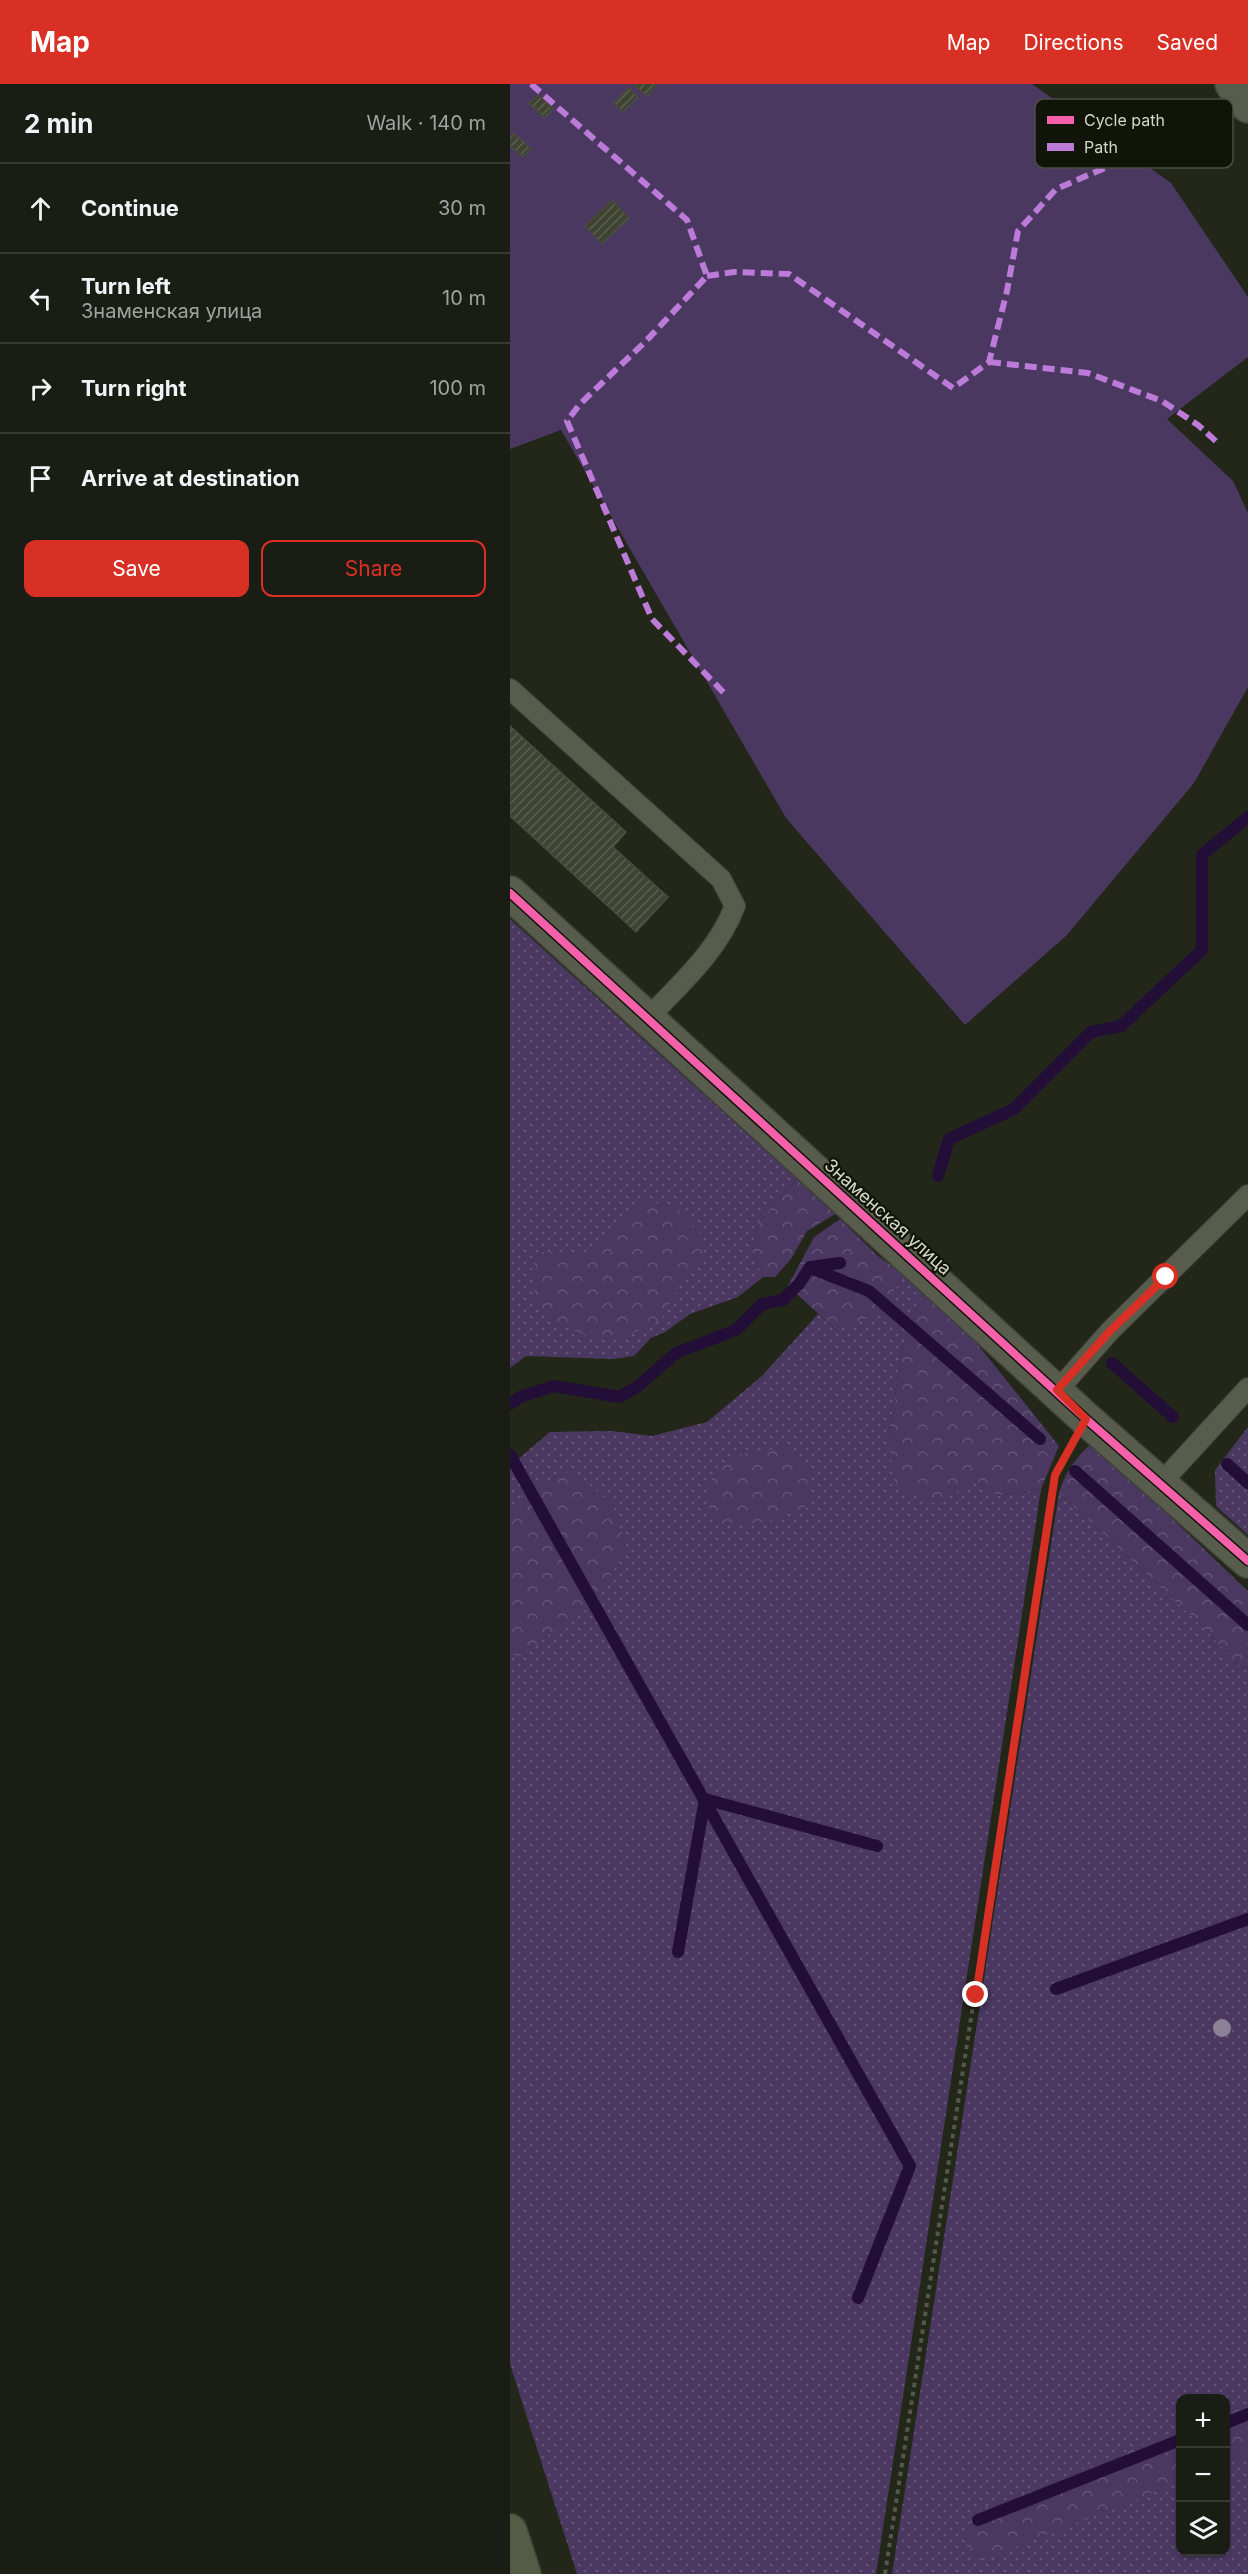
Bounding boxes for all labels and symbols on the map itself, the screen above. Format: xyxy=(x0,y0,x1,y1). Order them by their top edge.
legend xyxy=(1035,99,1233,168)
text: Cycle path xyxy=(1084,110,1165,130)
text: Path xyxy=(1084,137,1118,157)
street label: Знаменская улица xyxy=(821,1154,956,1279)
route start xyxy=(1152,1263,1178,1289)
route end xyxy=(962,1981,988,2007)

